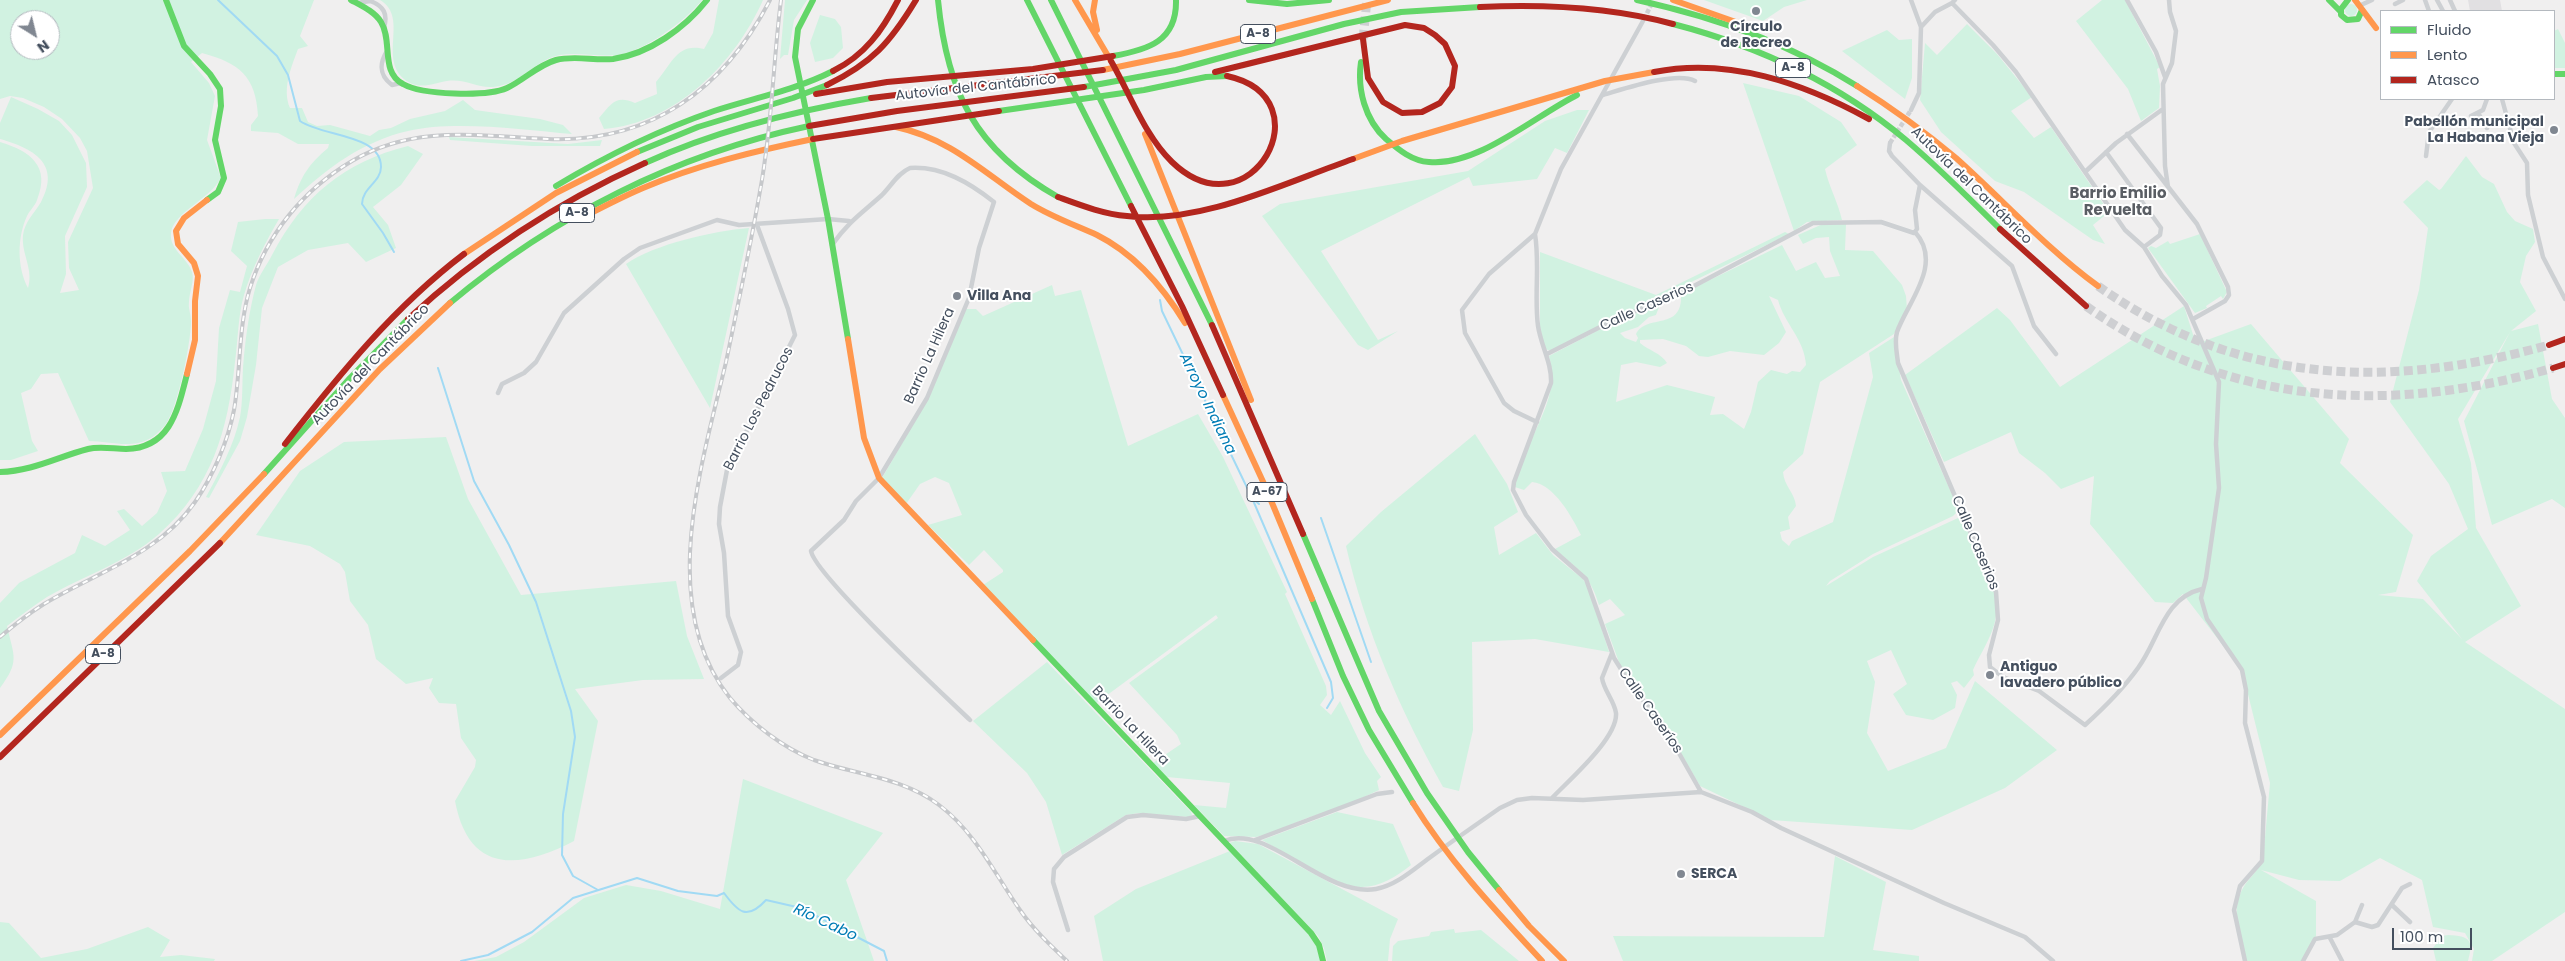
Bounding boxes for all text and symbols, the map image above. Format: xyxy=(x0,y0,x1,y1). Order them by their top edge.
marker: Círculo de Recreo xyxy=(1750,5,1762,17)
north arrow xyxy=(10,10,60,60)
legend xyxy=(2380,10,2555,100)
place label: Círculo de Recreo xyxy=(1721,19,1791,52)
text: Fluido xyxy=(2427,19,2471,40)
road number: A-8 xyxy=(1240,24,1276,44)
text: N xyxy=(33,35,53,58)
text: Lento xyxy=(2427,44,2467,65)
road number: A-8 xyxy=(1776,58,1810,78)
text: Atasco xyxy=(2427,69,2479,90)
street label: Autovía del Cantábrico xyxy=(895,71,1057,105)
place label: Pabellón municipal La Habana Vieja xyxy=(2404,114,2544,146)
street label: Autovía del Cantábrico xyxy=(1907,124,2035,248)
marker: Pabellón municipal La Habana Vieja xyxy=(2548,124,2560,136)
district label: Barrio Emilio Revuelta xyxy=(2070,185,2166,220)
road number: A-8 xyxy=(560,204,594,222)
street label: Calle Caserios xyxy=(1598,279,1696,335)
place label: Villa Ana xyxy=(967,288,1031,304)
marker: Villa Ana xyxy=(951,290,963,302)
street label: Autovía del Cantábrico xyxy=(309,301,433,429)
street label: Barrio La Hilera xyxy=(901,305,959,407)
street label: Barrio Los Pedrucos xyxy=(721,345,797,473)
water label: Arroyo Indiana xyxy=(1175,350,1239,458)
road number: A-67 xyxy=(1247,482,1287,502)
street label: Calle Caserios xyxy=(1948,493,2002,593)
road number: A-8 xyxy=(86,644,120,664)
place label: Antiguo lavadero público xyxy=(2000,659,2122,692)
street label: Calle Caseríos xyxy=(1614,665,1686,757)
marker: Antiguo lavadero público xyxy=(1984,669,1996,681)
street label: Barrio La Hilera xyxy=(1088,683,1172,769)
place label: SERCA xyxy=(1691,866,1737,882)
marker: SERCA xyxy=(1675,868,1687,880)
water label: Río Cabo xyxy=(790,900,860,946)
scale bar xyxy=(2395,918,2475,950)
text: 100 m xyxy=(2400,926,2443,947)

